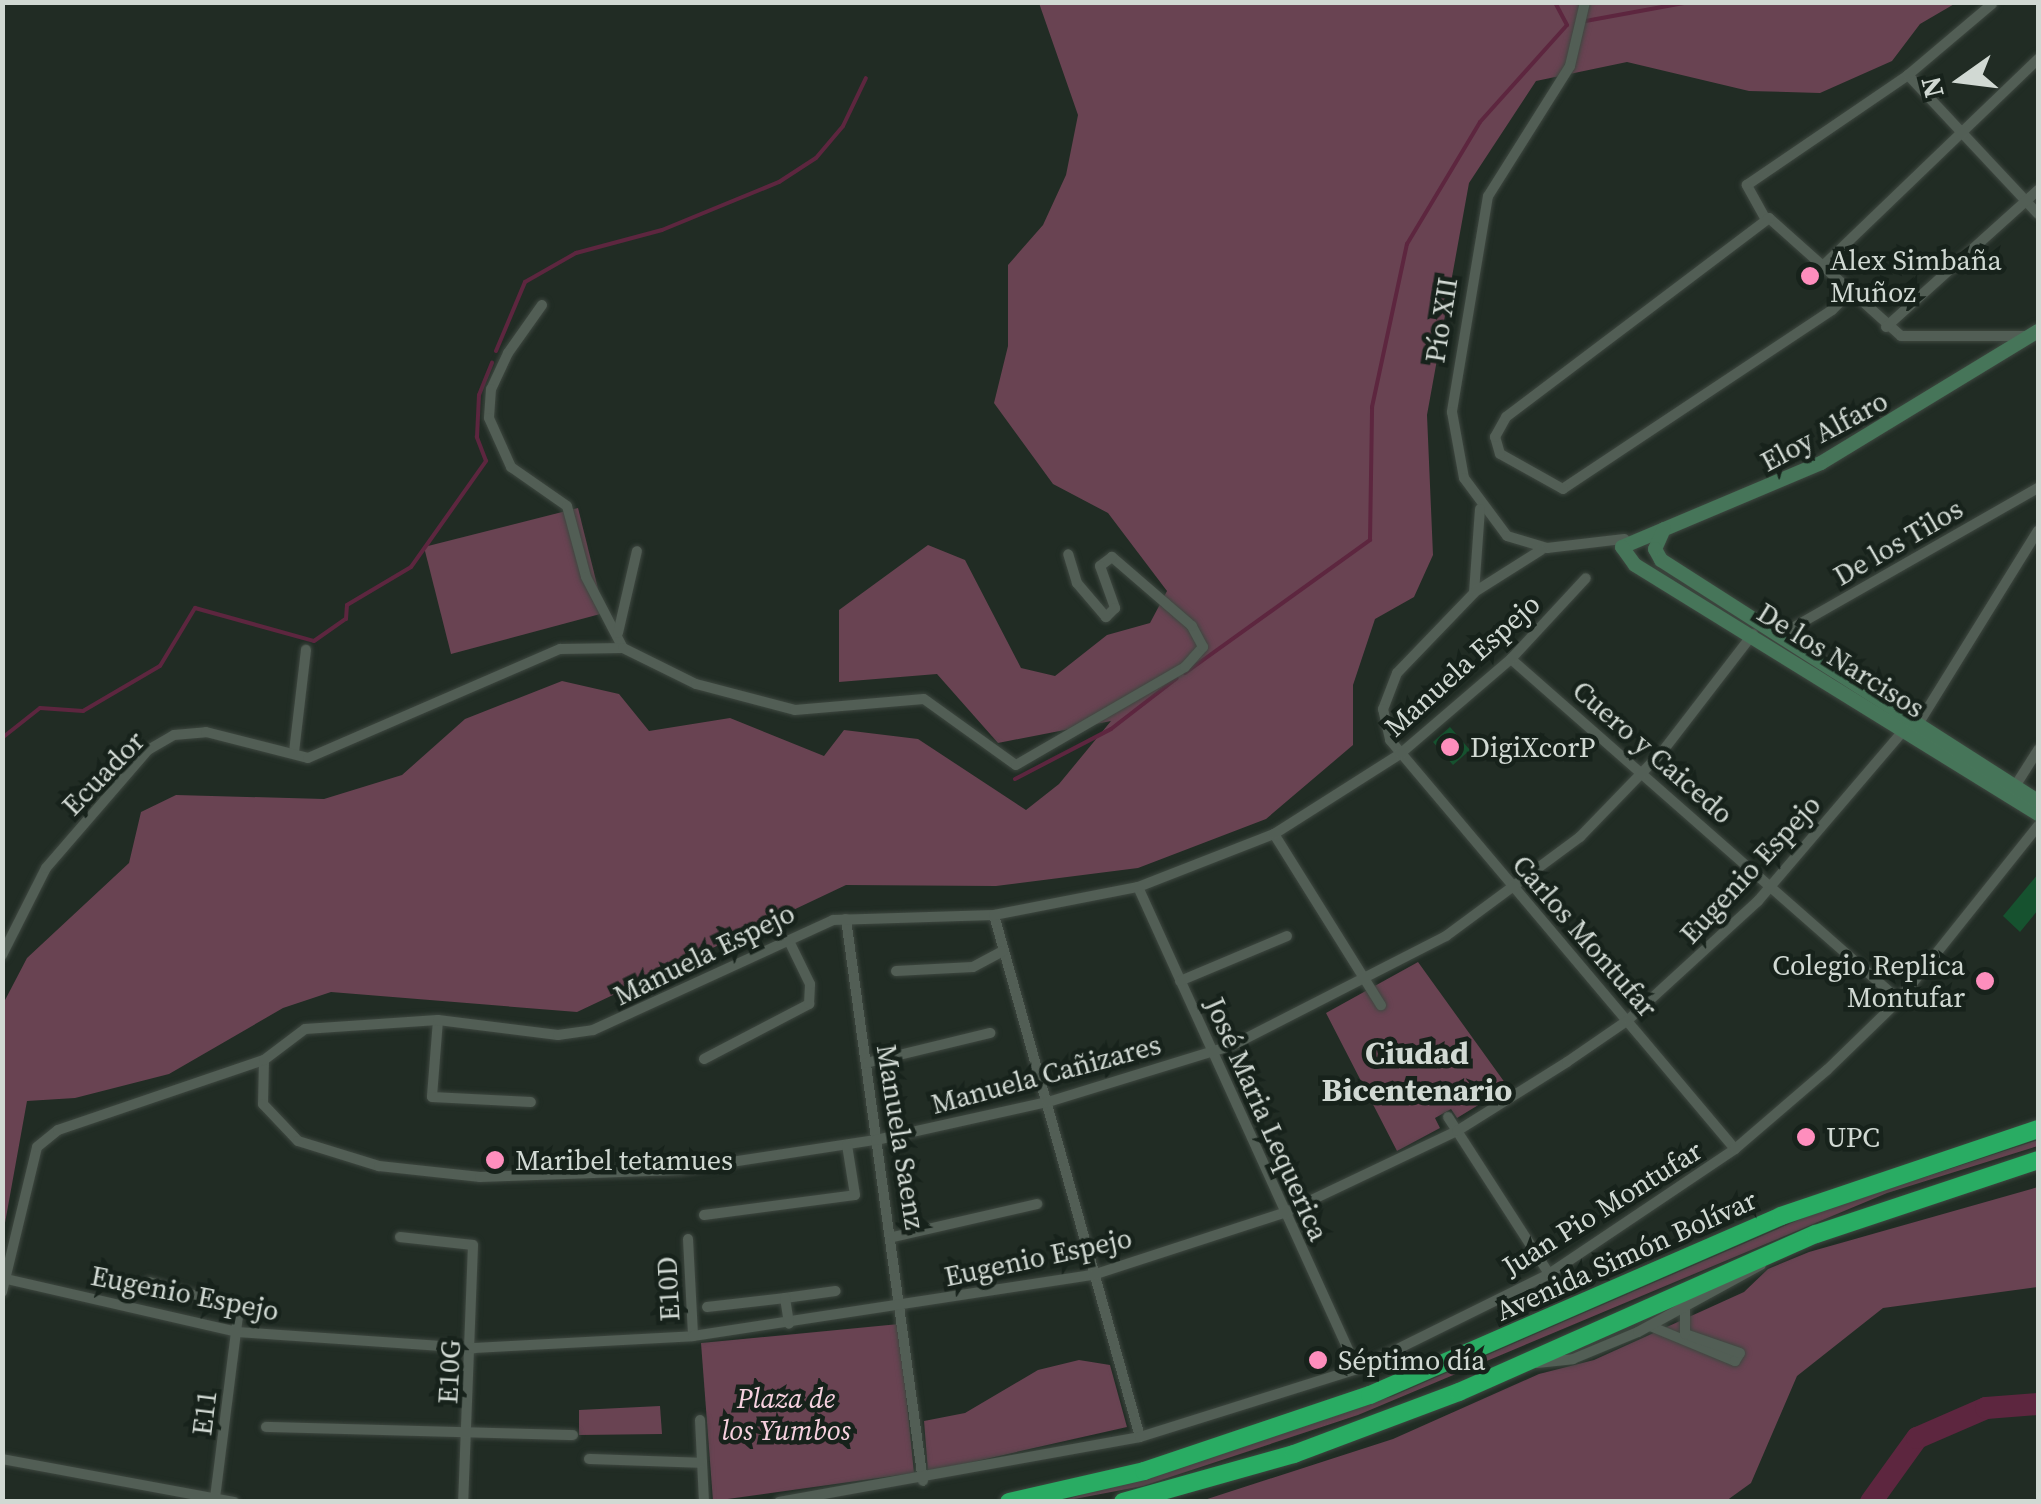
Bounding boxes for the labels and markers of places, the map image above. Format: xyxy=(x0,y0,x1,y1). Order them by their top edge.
place label: Alex Simbaña Muñoz xyxy=(1830,243,2002,309)
marker: Alex Simbaña Muñoz xyxy=(1799,265,1821,287)
place label: DigiXcorP xyxy=(1470,730,1595,764)
marker: DigiXcorP xyxy=(1439,736,1461,758)
place label: Colegio Replica Montufar xyxy=(1772,948,1965,1014)
marker: Colegio Replica Montufar xyxy=(1974,970,1996,992)
place label: UPC xyxy=(1826,1120,1880,1154)
marker: UPC xyxy=(1795,1126,1817,1148)
place label: Maribel tetamues xyxy=(515,1143,733,1177)
marker: Maribel tetamues xyxy=(484,1149,506,1171)
place label: Séptimo día xyxy=(1338,1343,1485,1377)
marker: Séptimo día xyxy=(1307,1349,1329,1371)

